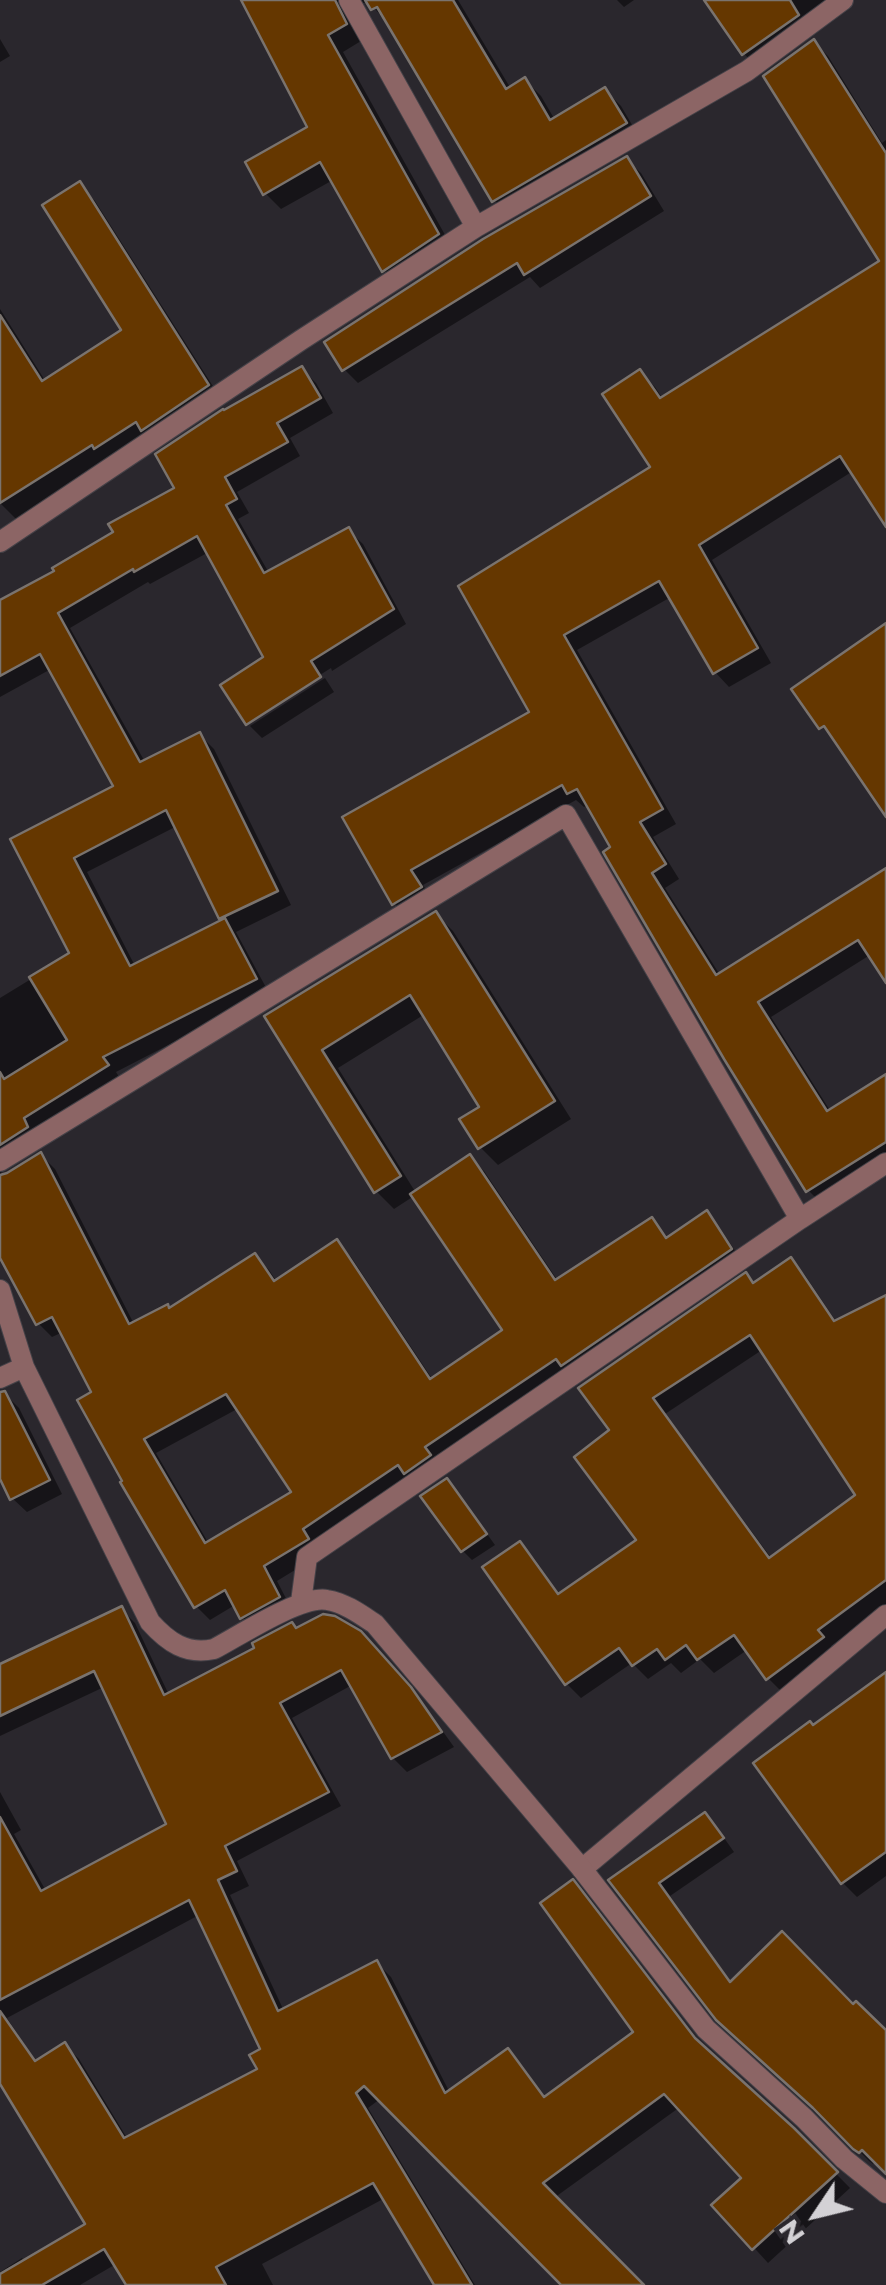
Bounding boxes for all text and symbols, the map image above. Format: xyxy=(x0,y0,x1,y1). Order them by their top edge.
north arrow xyxy=(766,2165,866,2265)
text: N xyxy=(771,2213,812,2251)

